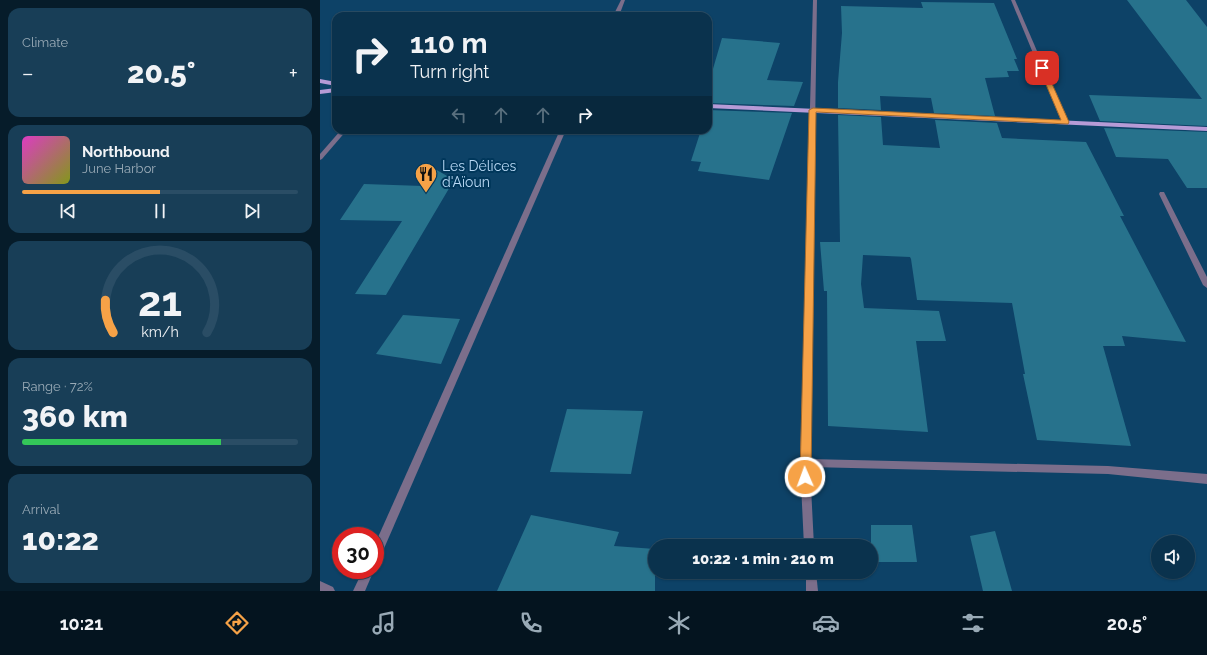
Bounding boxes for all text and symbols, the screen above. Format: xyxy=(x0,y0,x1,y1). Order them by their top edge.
text: 110 m xyxy=(410,27,488,60)
icon: right xyxy=(344,28,396,80)
text: Climate xyxy=(22,35,68,50)
pin xyxy=(1025,51,1059,85)
text: 20.5° xyxy=(127,55,196,90)
icon: arrive xyxy=(1031,57,1053,79)
text: − xyxy=(22,60,34,86)
text: + xyxy=(289,60,298,86)
text: Turn right xyxy=(410,61,489,82)
icon: left xyxy=(448,104,470,126)
icon: ahead xyxy=(490,104,512,126)
icon: ahead xyxy=(532,104,554,126)
icon: right xyxy=(574,104,596,126)
text: Northbound xyxy=(82,143,170,161)
place label: Les Délices d'Aïoun xyxy=(442,158,516,190)
text: June Harbor xyxy=(82,161,156,176)
restaurant icon: Les Délices d'Aïoun xyxy=(413,161,439,194)
icon: previous xyxy=(57,200,79,222)
icon: pause xyxy=(149,200,171,222)
icon: next xyxy=(241,200,263,222)
text: 21 xyxy=(138,277,182,326)
text: km/h xyxy=(141,324,179,340)
text: Range · 72% xyxy=(22,379,93,394)
text: 360 km xyxy=(22,399,128,434)
position arrow xyxy=(784,456,826,498)
text: Arrival xyxy=(22,502,60,517)
text: 10:22 xyxy=(22,522,99,557)
speed limit sign: 30 xyxy=(332,527,384,579)
map controls xyxy=(1151,535,1195,579)
button: sound xyxy=(1151,535,1195,579)
text: 10:22 · 1 min · 210 m xyxy=(692,550,834,568)
icon: directions xyxy=(223,609,251,637)
icon: music xyxy=(370,609,398,637)
icon: phone xyxy=(517,609,545,637)
icon: climate xyxy=(665,609,693,637)
icon: car xyxy=(812,609,840,637)
icon: filters xyxy=(959,609,987,637)
text: 10:21 xyxy=(60,613,103,634)
text: 20.5° xyxy=(1107,613,1147,634)

